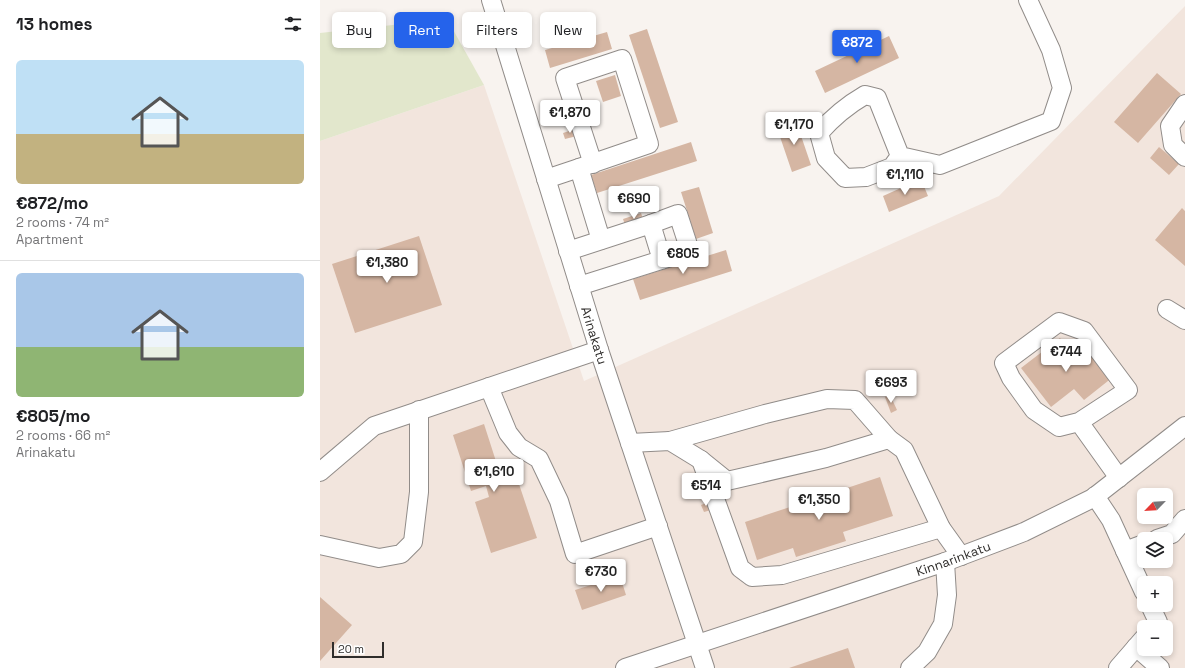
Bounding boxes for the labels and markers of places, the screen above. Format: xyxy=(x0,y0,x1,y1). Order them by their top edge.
pin: €872 xyxy=(833,30,881,64)
pin: €1,870 xyxy=(537,100,603,134)
pin: €1,170 xyxy=(761,112,827,146)
pin: €1,110 xyxy=(872,162,938,196)
pin: €690 xyxy=(610,186,658,220)
pin: €805 xyxy=(659,241,707,275)
pin: €1,380 xyxy=(354,250,420,284)
pin: €744 xyxy=(1042,339,1090,373)
pin: €693 xyxy=(867,370,915,404)
pin: €1,610 xyxy=(461,459,527,493)
pin: €514 xyxy=(682,473,730,507)
pin: €1,350 xyxy=(786,487,852,521)
pin: €730 xyxy=(577,559,625,593)

